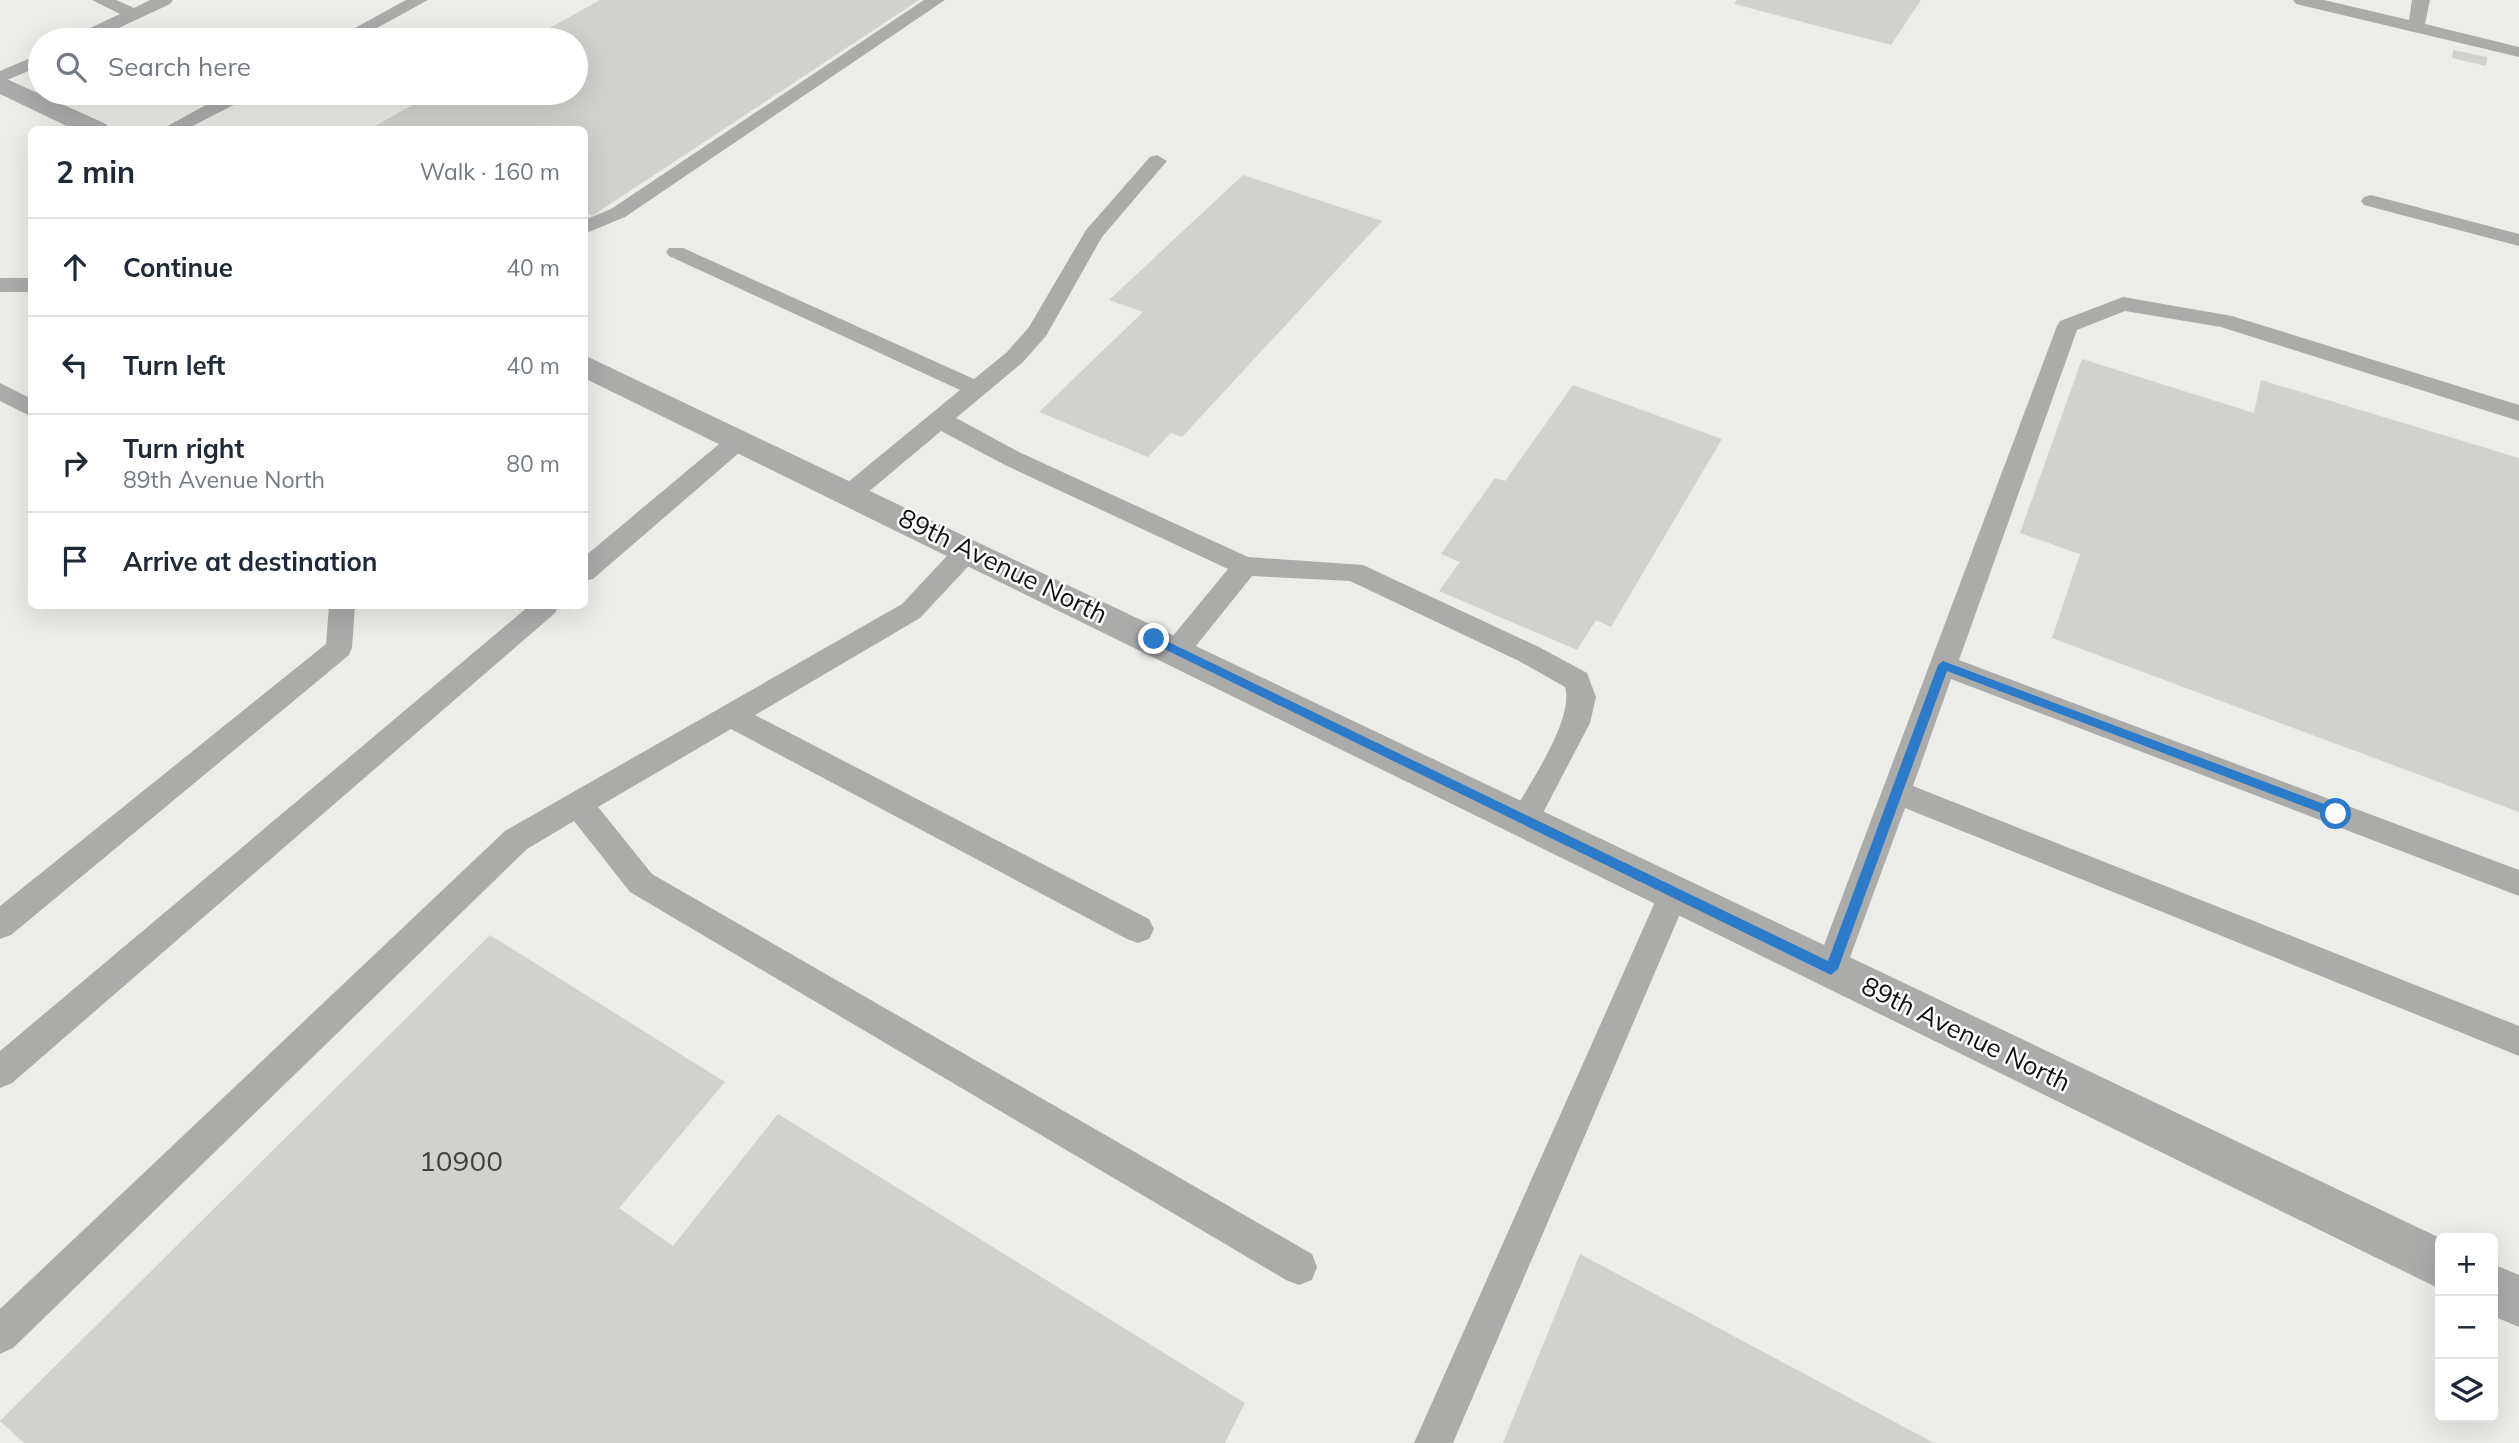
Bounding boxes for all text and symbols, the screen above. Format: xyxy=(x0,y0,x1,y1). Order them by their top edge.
search box xyxy=(28,28,588,105)
icon: search xyxy=(52,48,90,86)
text: Search here xyxy=(108,50,251,83)
text: 2 min xyxy=(56,153,135,191)
text: Walk · 160 m xyxy=(420,157,560,186)
icon: ahead xyxy=(56,248,94,286)
text: Continue xyxy=(123,251,233,284)
text: 40 m xyxy=(506,253,560,282)
icon: left xyxy=(56,346,94,384)
text: Turn left xyxy=(123,349,225,382)
text: 40 m xyxy=(506,351,560,380)
text: Turn right xyxy=(123,432,244,465)
icon: right xyxy=(56,444,94,482)
text: 80 m xyxy=(506,449,560,478)
text: 89th Avenue North xyxy=(123,465,325,494)
street label: 89th Avenue North xyxy=(893,501,1113,630)
icon: arrive xyxy=(56,542,94,580)
text: Arrive at destination xyxy=(123,545,378,578)
route end xyxy=(1138,623,1169,654)
route start xyxy=(2320,798,2351,829)
street label: 89th Avenue North xyxy=(1856,969,2076,1098)
house number: 10900 xyxy=(419,1143,503,1178)
map controls xyxy=(2435,1233,2498,1422)
button: + xyxy=(2435,1233,2498,1296)
button: − xyxy=(2435,1296,2498,1359)
button: layers xyxy=(2435,1359,2498,1422)

